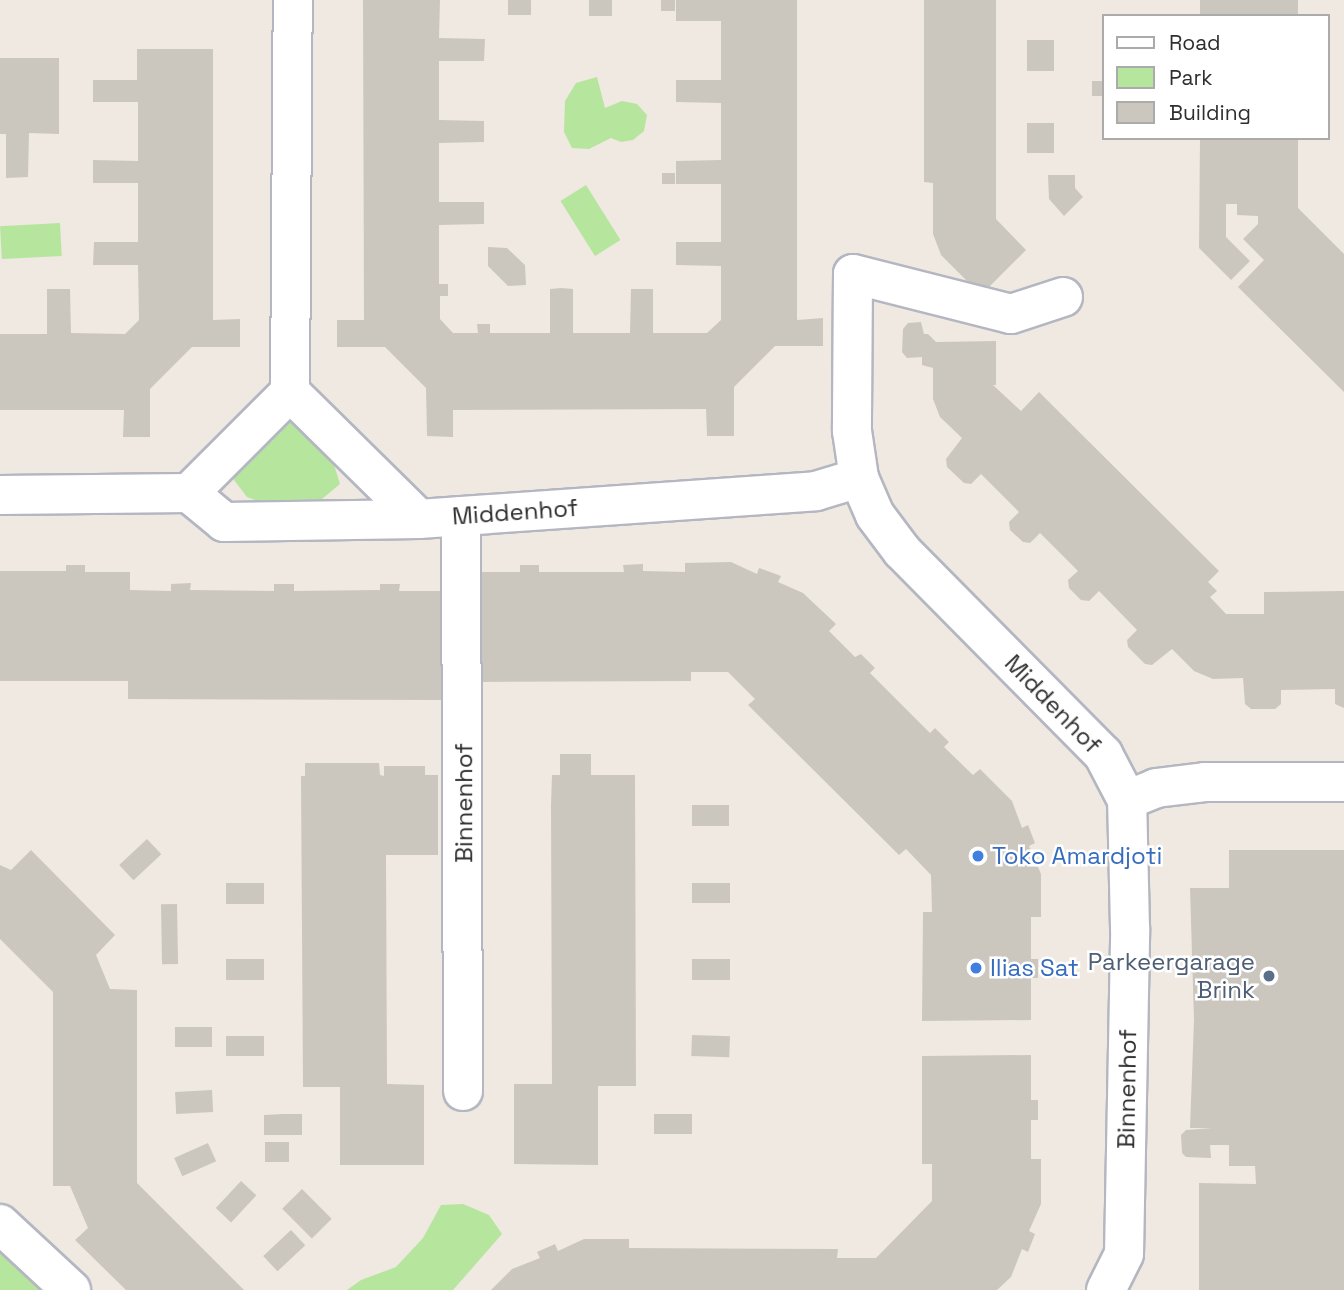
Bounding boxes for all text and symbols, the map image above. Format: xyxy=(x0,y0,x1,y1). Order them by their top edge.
legend xyxy=(1102,14,1330,140)
text: Road xyxy=(1169,29,1221,56)
text: Park xyxy=(1169,64,1213,91)
text: Building xyxy=(1169,99,1251,126)
street label: Middenhof xyxy=(451,493,579,531)
street label: Middenhof xyxy=(999,649,1107,759)
street label: Binnenhof xyxy=(450,743,478,863)
place label: Toko Amardjoti xyxy=(992,842,1163,870)
marker: Toko Amardjoti xyxy=(970,848,986,864)
place label: Parkeergarage Brink xyxy=(1088,948,1255,1004)
place label: Ilias Sat xyxy=(990,954,1079,982)
marker: Ilias Sat xyxy=(968,960,984,976)
marker: Parkeergarage Brink xyxy=(1261,968,1277,984)
street label: Binnenhof xyxy=(1112,1029,1142,1149)

